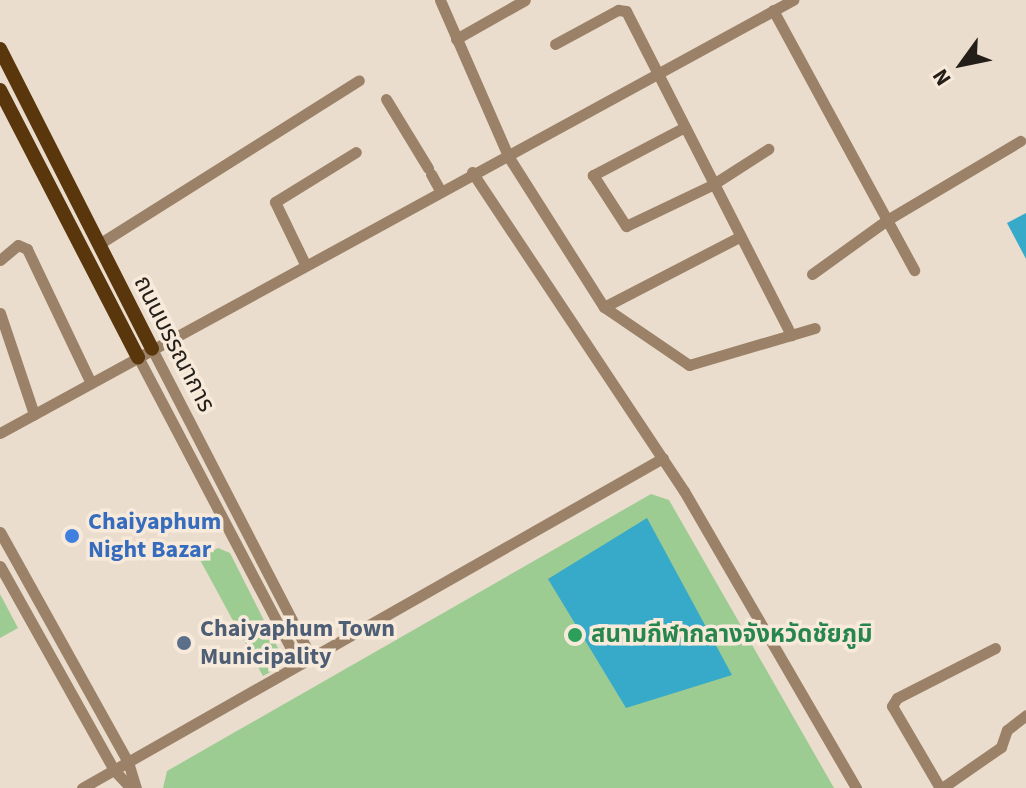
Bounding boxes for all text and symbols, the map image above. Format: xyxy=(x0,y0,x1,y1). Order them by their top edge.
north arrow xyxy=(922,24,1002,104)
text: N xyxy=(924,62,959,92)
street label: ถนนบรรณาการ xyxy=(127,271,221,417)
place label: Chaiyaphum Night Bazar xyxy=(88,508,221,564)
marker: Chaiyaphum Night Bazar xyxy=(63,527,81,545)
place label: Chaiyaphum Town Municipality xyxy=(200,615,395,671)
place label: สนามกีฬากลางจังหวัดชัยภูมิ xyxy=(591,621,873,649)
marker: สนามกีฬากลางจังหวัดชัยภูมิ xyxy=(566,626,584,644)
marker: Chaiyaphum Town Municipality xyxy=(175,634,193,652)

